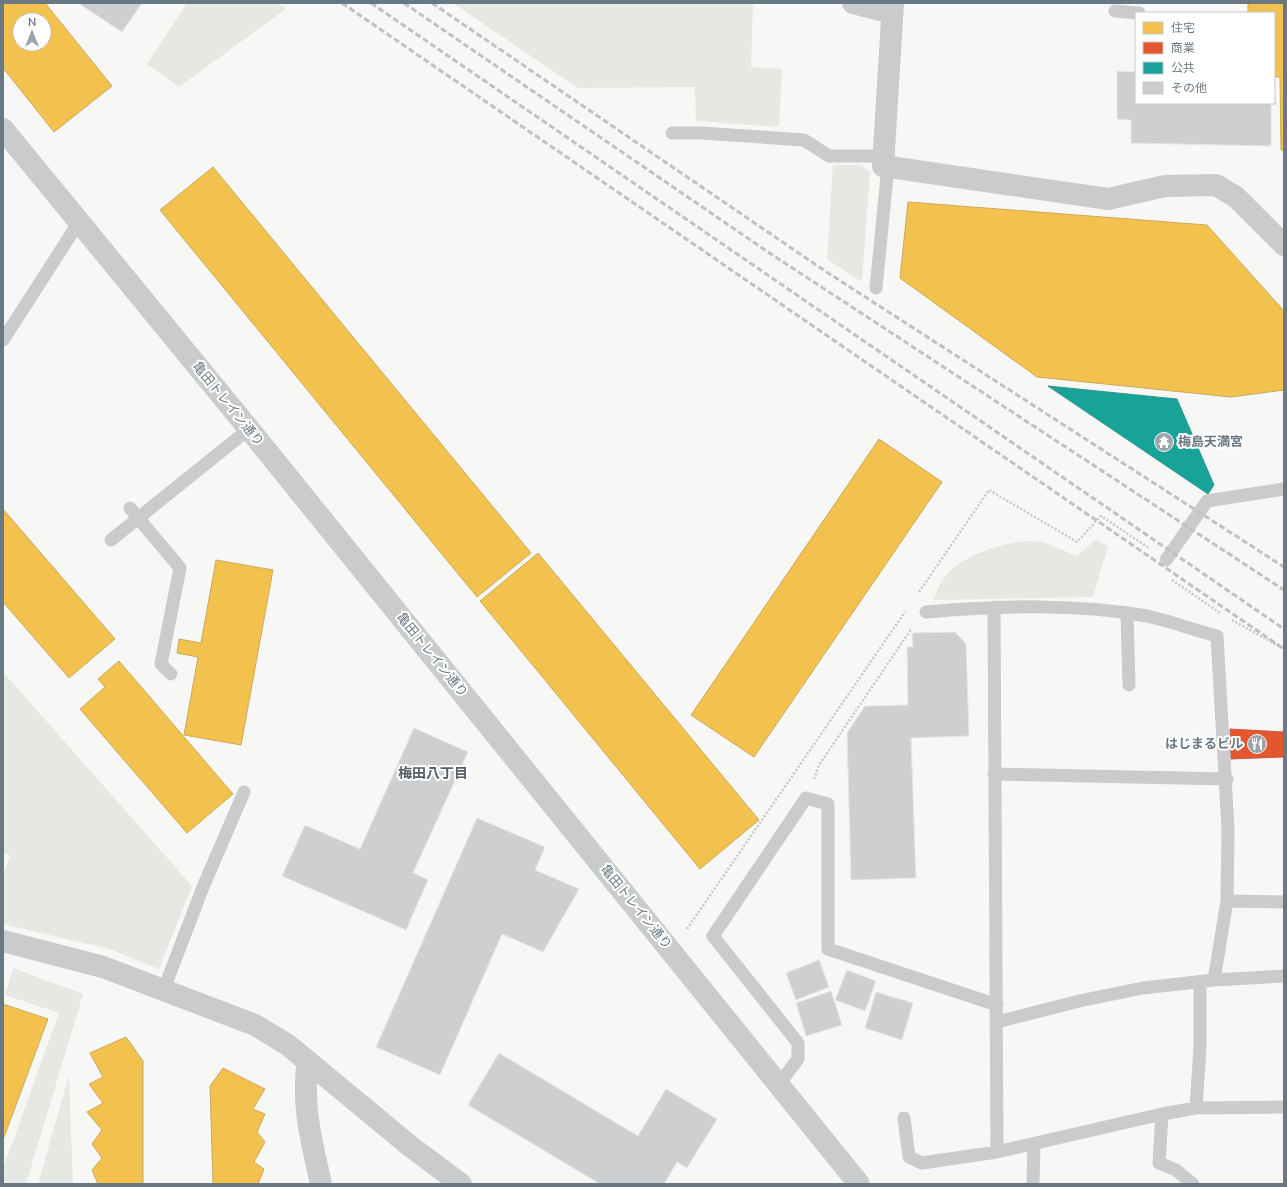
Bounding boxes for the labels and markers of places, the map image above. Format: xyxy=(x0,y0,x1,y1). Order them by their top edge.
temple icon: 梅島天満宮 xyxy=(1153,431,1175,453)
place label: 梅島天満宮 xyxy=(1178,433,1243,451)
restaurant icon: はじまるビル xyxy=(1246,733,1268,755)
place label: はじまるビル xyxy=(1165,735,1243,753)

